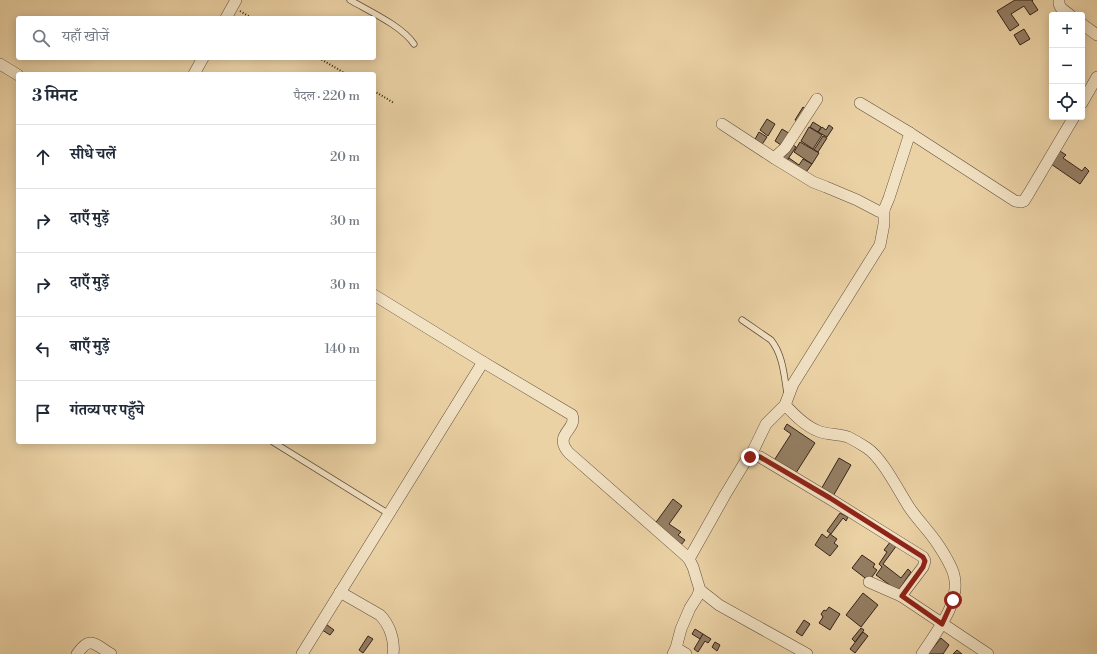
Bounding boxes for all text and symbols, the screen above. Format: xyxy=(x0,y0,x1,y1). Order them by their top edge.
map controls xyxy=(1049,12,1085,120)
button: + xyxy=(1049,12,1085,48)
search box xyxy=(16,16,376,60)
icon: search xyxy=(30,27,52,49)
text: यहाँ खोजें xyxy=(62,27,109,46)
button: − xyxy=(1049,48,1085,84)
button: locate xyxy=(1049,84,1085,120)
text: 3 मिनट xyxy=(32,85,77,107)
text: पैदल · 220 m xyxy=(294,88,360,104)
text: सीधे चलें xyxy=(70,145,116,164)
icon: ahead xyxy=(32,146,54,168)
text: 20 m xyxy=(330,149,360,165)
text: दाएँ मुड़ें xyxy=(70,209,109,228)
icon: right xyxy=(32,210,54,232)
text: 30 m xyxy=(330,213,360,229)
text: दाएँ मुड़ें xyxy=(70,273,109,292)
icon: right xyxy=(32,274,54,296)
text: 30 m xyxy=(330,277,360,293)
text: बाएँ मुड़ें xyxy=(70,337,110,356)
icon: left xyxy=(32,338,54,360)
text: 140 m xyxy=(324,341,360,357)
text: गंतव्य पर पहुँचे xyxy=(70,401,144,420)
icon: arrive xyxy=(32,402,54,424)
route end xyxy=(741,448,759,466)
route start xyxy=(944,591,962,609)

